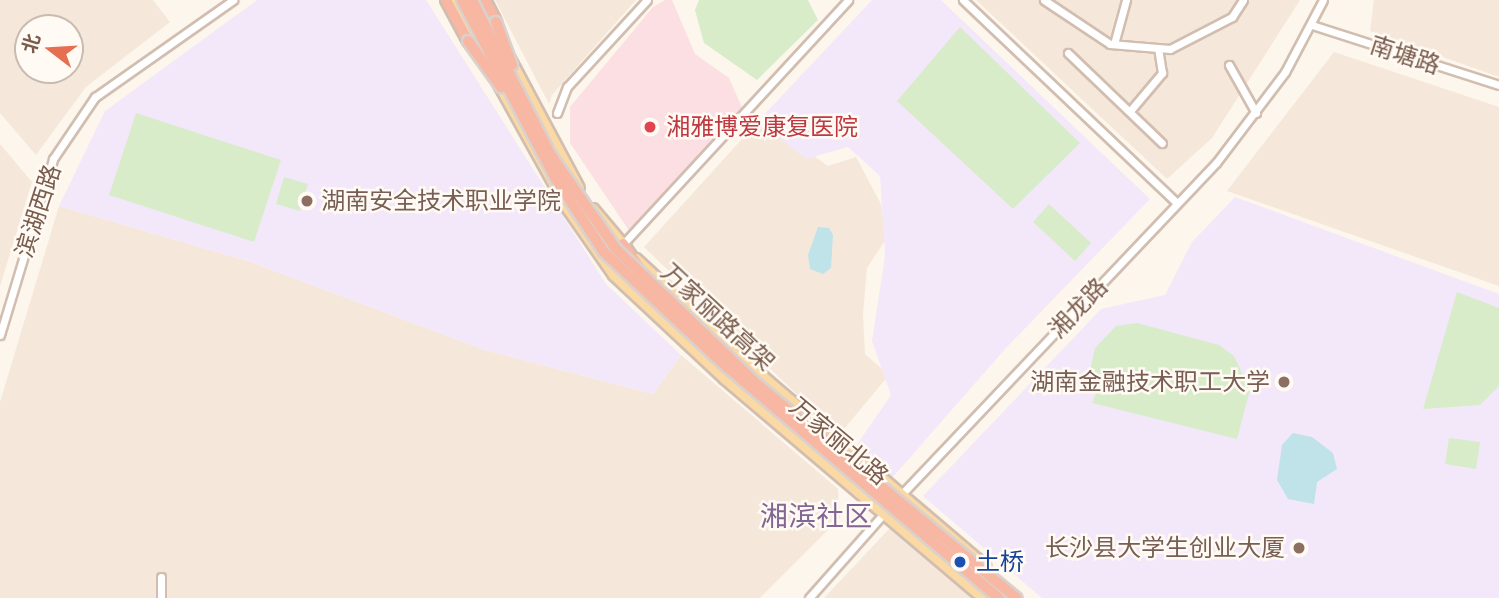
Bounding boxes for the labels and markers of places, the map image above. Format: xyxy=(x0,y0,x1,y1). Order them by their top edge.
place label: 湘雅博爱康复医院 xyxy=(666,113,858,141)
marker: 湘雅博爱康复医院 xyxy=(640,117,660,137)
place label: 湖南安全技术职业学院 xyxy=(321,187,561,215)
marker: 湖南安全技术职业学院 xyxy=(299,193,315,209)
place label: 湖南金融技术职工大学 xyxy=(1030,368,1270,396)
marker: 湖南金融技术职工大学 xyxy=(1276,374,1292,390)
place label: 长沙县大学生创业大厦 xyxy=(1045,534,1285,562)
marker: 长沙县大学生创业大厦 xyxy=(1291,540,1307,556)
place label: 土桥 xyxy=(976,548,1024,576)
marker: 土桥 xyxy=(950,552,970,572)

